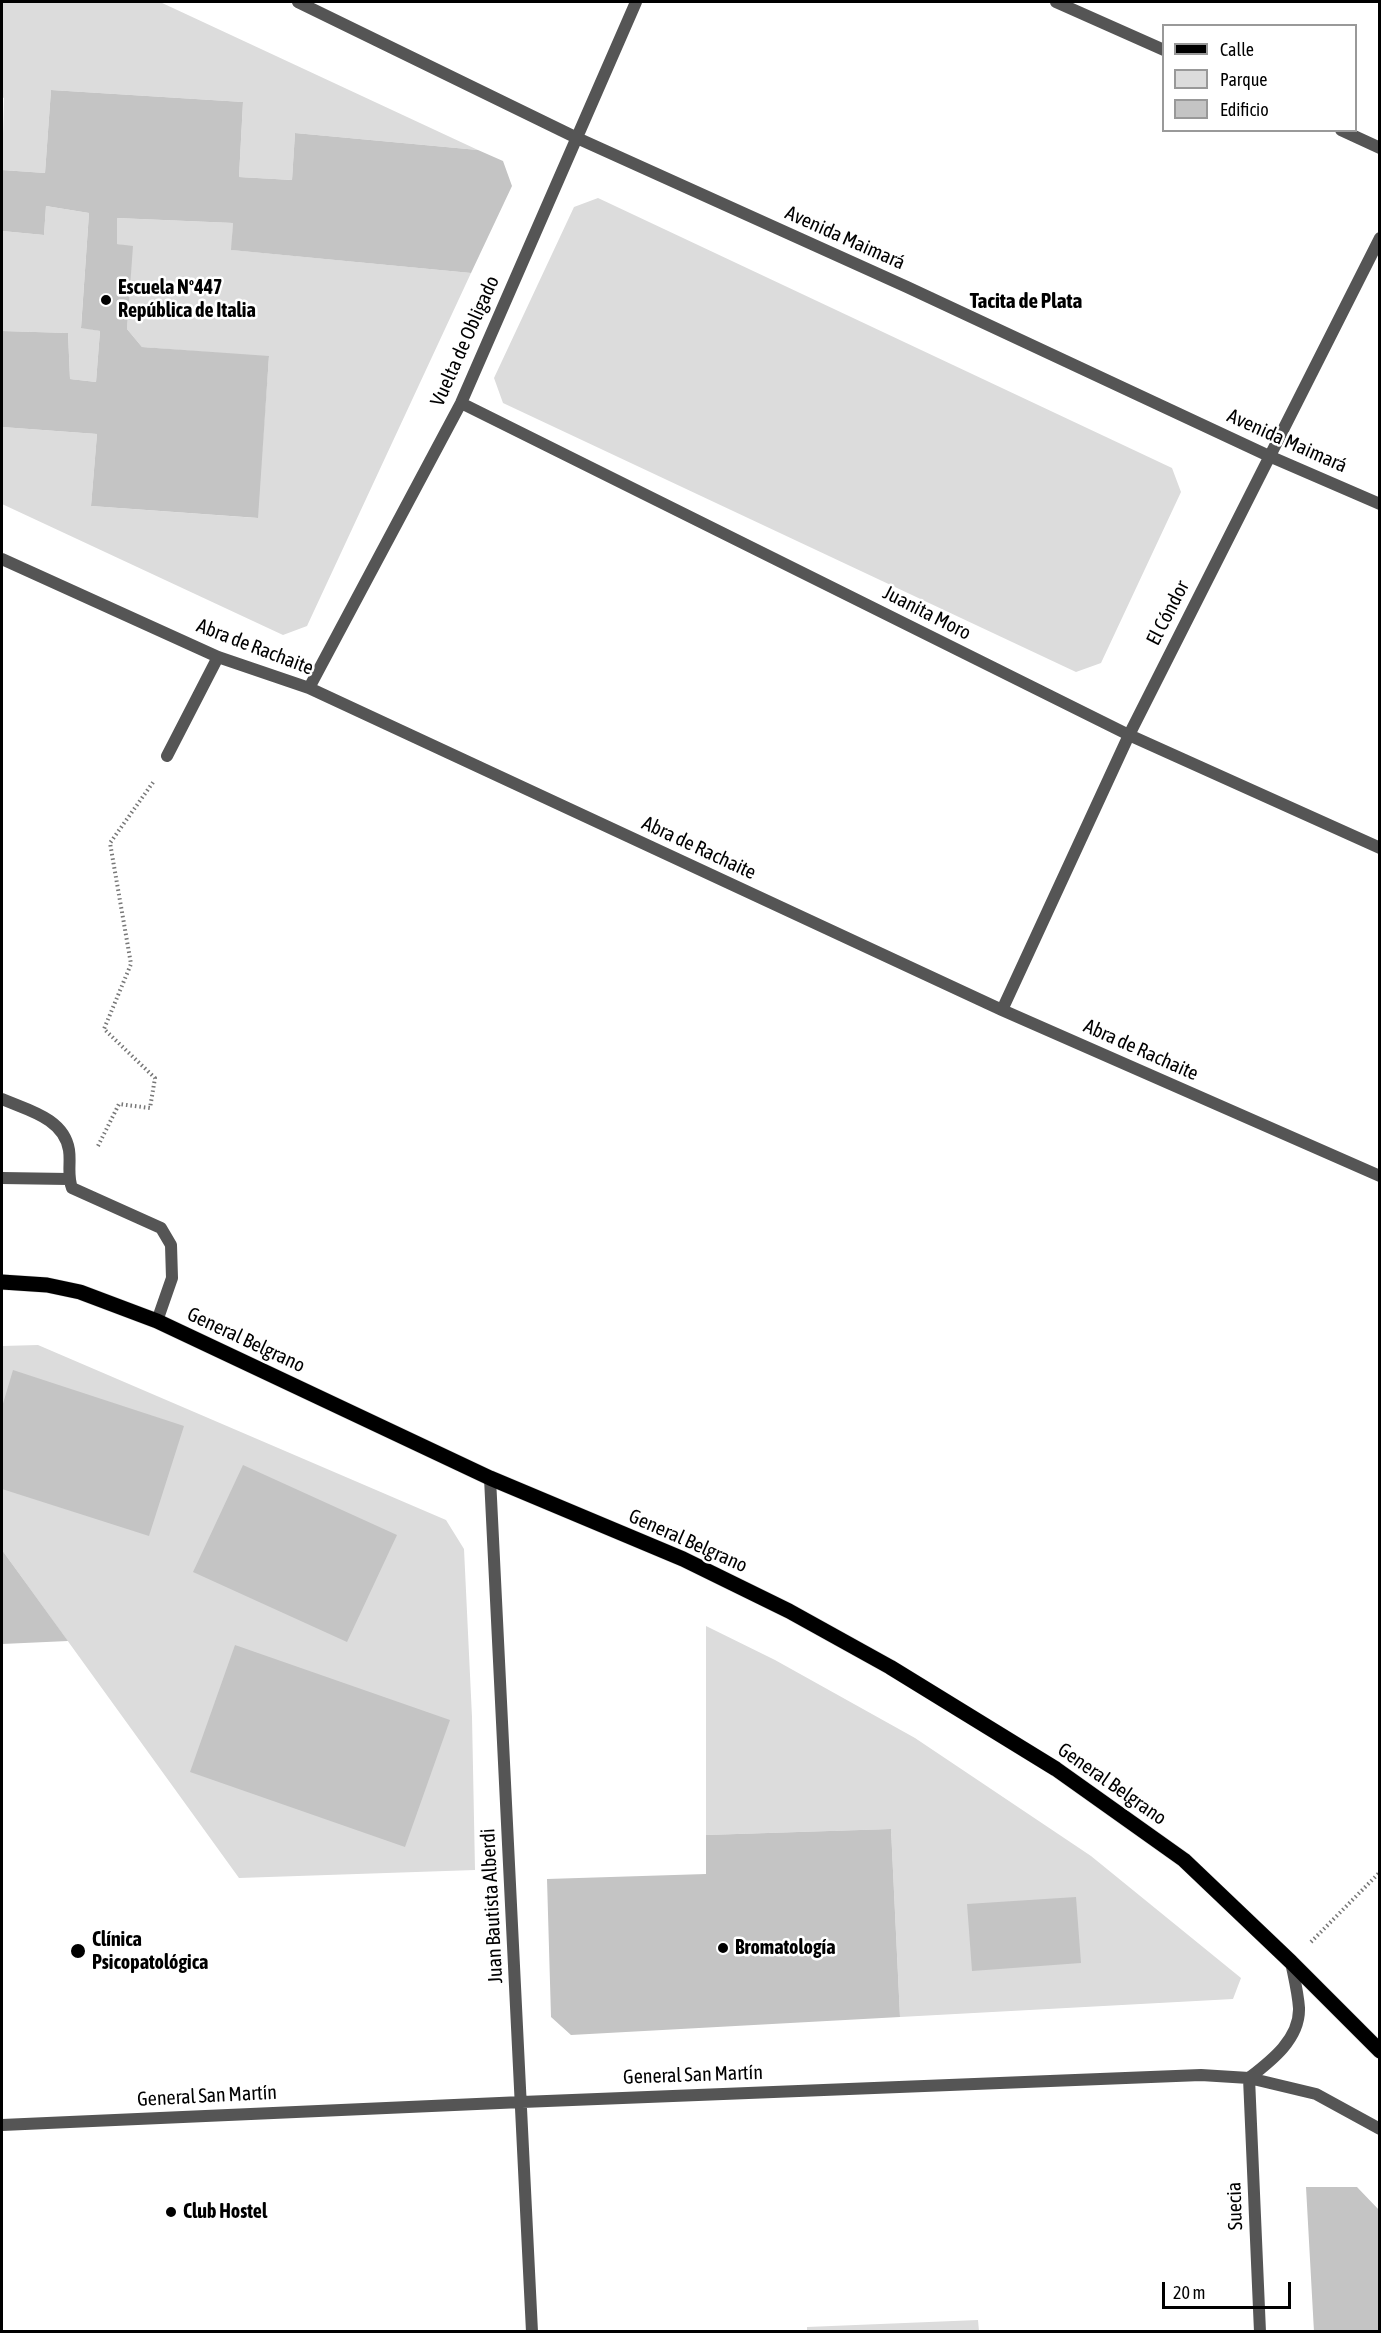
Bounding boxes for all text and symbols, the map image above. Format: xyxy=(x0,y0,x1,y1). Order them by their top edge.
legend xyxy=(1162,24,1357,132)
text: Calle xyxy=(1220,39,1254,60)
text: Parque xyxy=(1220,69,1268,90)
text: Edificio xyxy=(1220,99,1269,120)
street label: Avenida Maimará xyxy=(781,201,909,275)
street label: Vuelta de Obligado xyxy=(426,272,504,410)
place label: Escuela Nº447 República de Italia xyxy=(118,276,256,323)
district label: Tacita de Plata xyxy=(970,288,1082,314)
marker: Escuela Nº447 República de Italia xyxy=(99,293,113,307)
street label: Avenida Maimará xyxy=(1223,404,1351,478)
street label: El Cóndor xyxy=(1142,577,1194,649)
street label: Juanita Moro xyxy=(879,581,975,645)
street label: Abra de Rachaite xyxy=(193,614,317,680)
street label: Abra de Rachaite xyxy=(638,811,760,885)
street label: Abra de Rachaite xyxy=(1080,1014,1202,1086)
street label: General Belgrano xyxy=(183,1302,309,1378)
street label: General Belgrano xyxy=(625,1504,751,1578)
street label: General Belgrano xyxy=(1053,1738,1171,1830)
street label: Juan Bautista Alberdi xyxy=(476,1828,508,1984)
place label: Clínica Psicopatológica xyxy=(92,1928,208,1975)
place label: Bromatología xyxy=(735,1936,835,1960)
marker: Bromatología xyxy=(716,1941,730,1955)
marker: Clínica Psicopatológica xyxy=(69,1942,87,1960)
street label: General San Martín xyxy=(623,2061,763,2089)
street label: General San Martín xyxy=(137,2080,277,2112)
street label: Suecia xyxy=(1222,2181,1248,2231)
place label: Club Hostel xyxy=(183,2200,267,2224)
marker: Club Hostel xyxy=(164,2205,178,2219)
scale bar xyxy=(1165,2270,1294,2308)
text: 20 m xyxy=(1173,2282,1205,2303)

